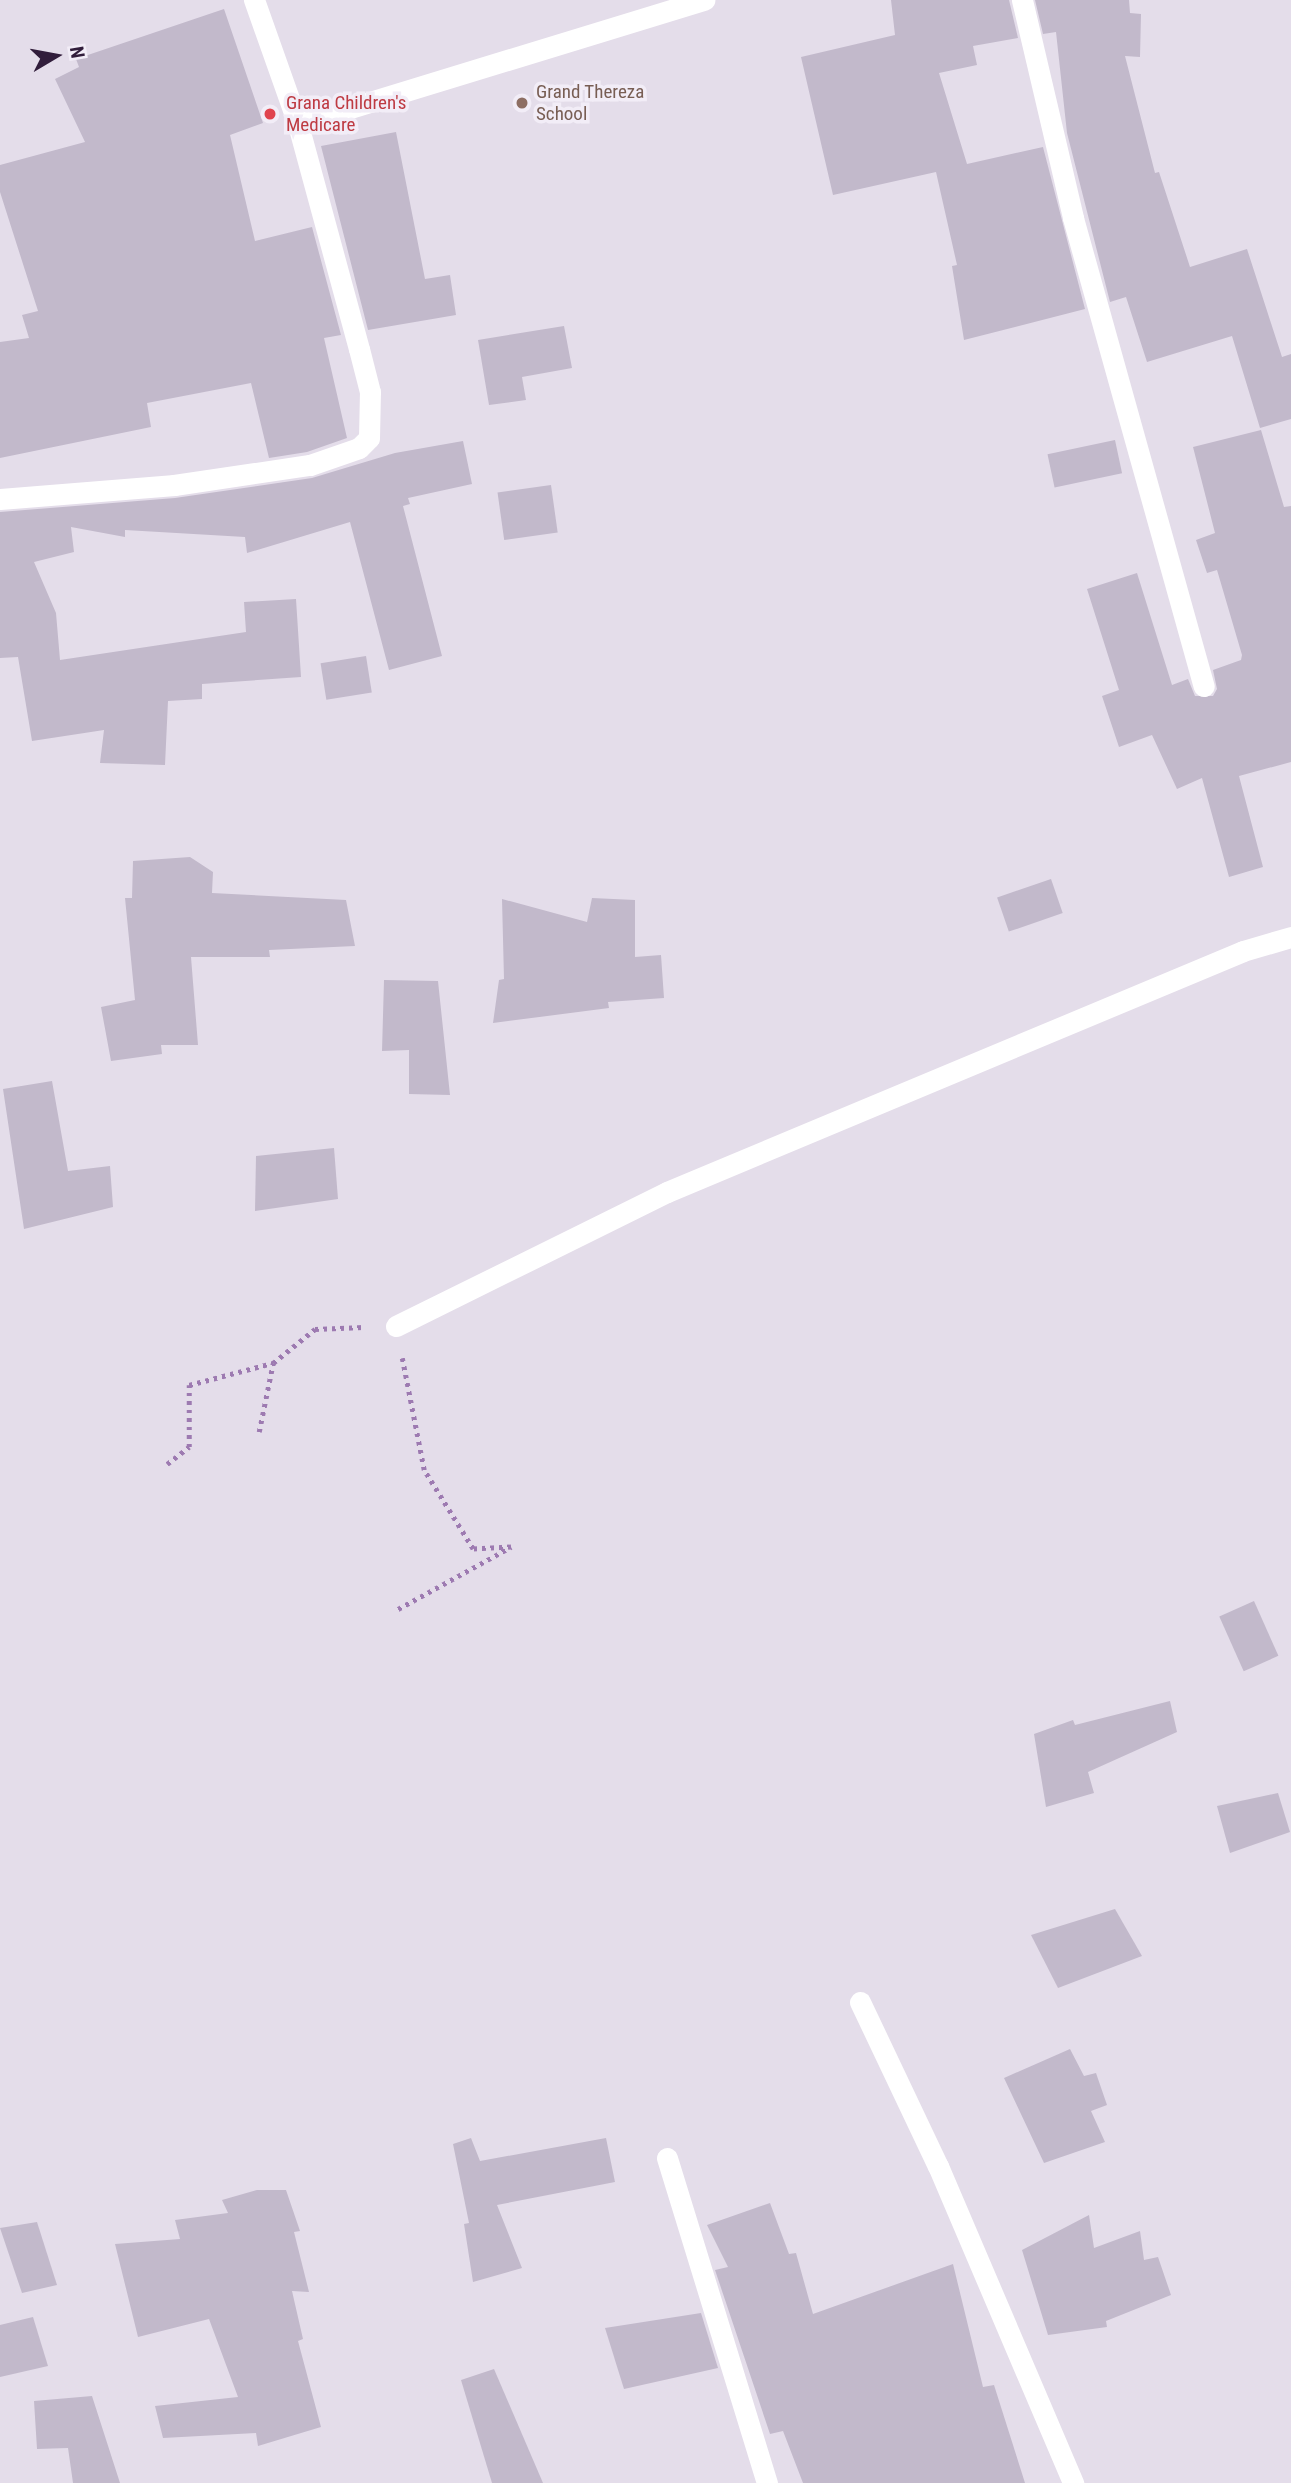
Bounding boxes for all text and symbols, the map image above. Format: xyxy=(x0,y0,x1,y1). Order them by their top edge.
north arrow xyxy=(21,21,91,91)
text: N xyxy=(65,45,90,60)
place label: Grand Thereza School xyxy=(536,81,645,125)
place label: Grana Children's Medicare xyxy=(286,92,407,136)
marker: Grand Thereza School xyxy=(514,95,530,111)
marker: Grana Children's Medicare xyxy=(260,104,280,124)

